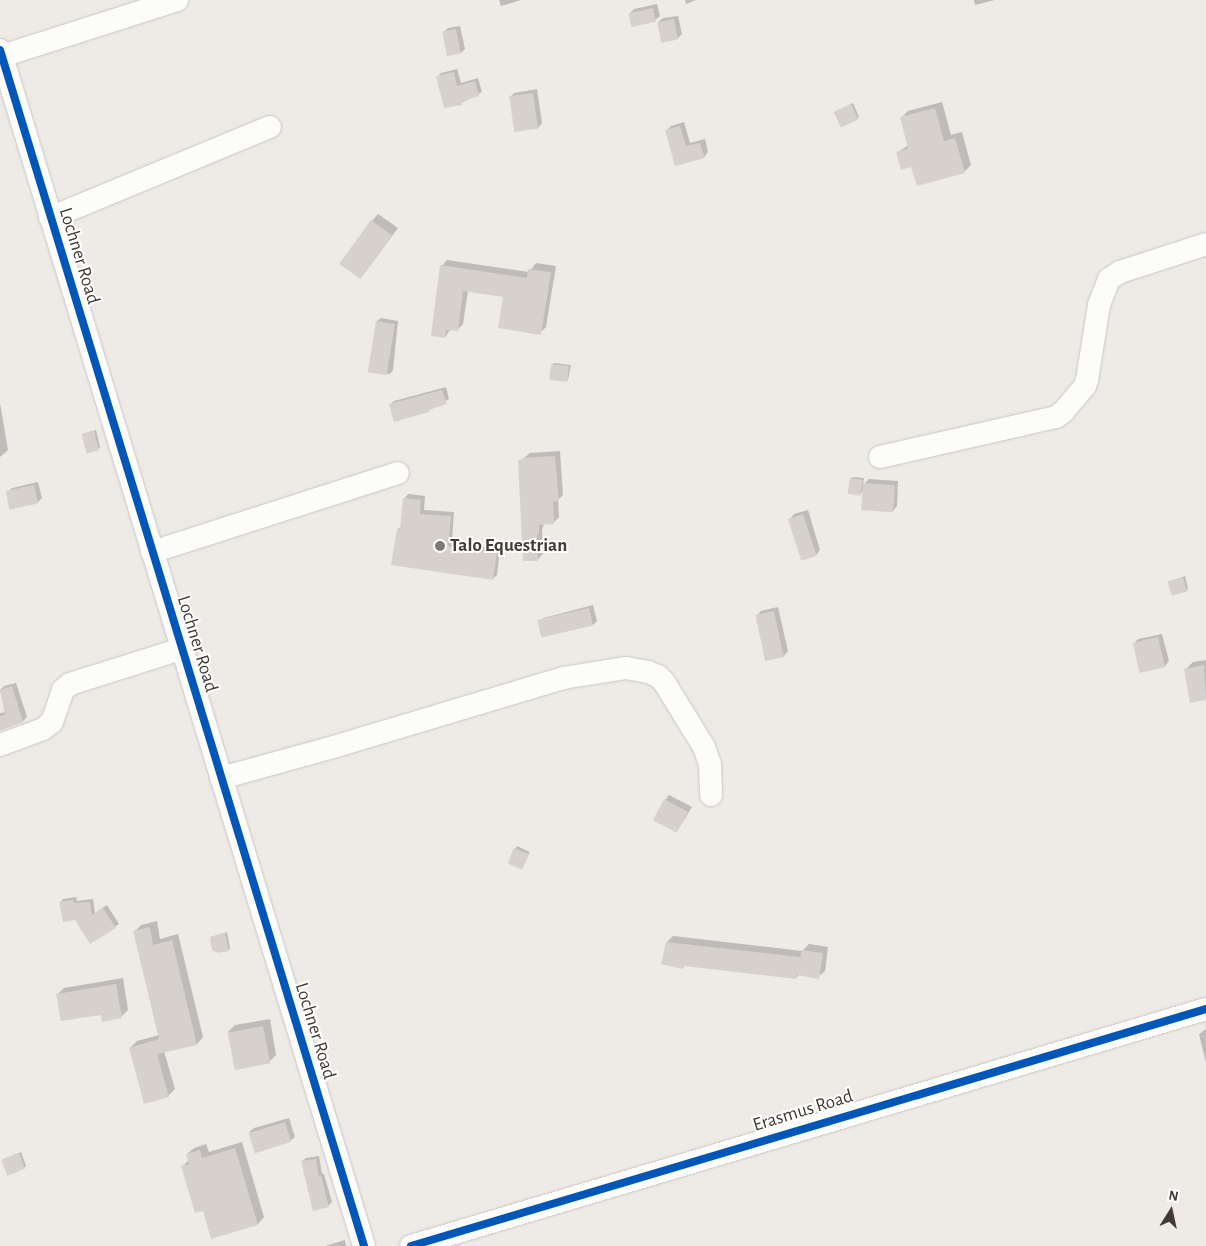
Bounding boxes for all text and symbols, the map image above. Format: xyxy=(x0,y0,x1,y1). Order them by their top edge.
street label: Lochner Road xyxy=(54,205,104,307)
place label: Talo Equestrian xyxy=(450,535,567,557)
marker: Talo Equestrian xyxy=(434,540,446,552)
street label: Lochner Road xyxy=(172,593,222,695)
street label: Lochner Road xyxy=(290,980,340,1082)
street label: Erasmus Road xyxy=(750,1085,856,1137)
north arrow xyxy=(1146,1186,1196,1236)
text: N xyxy=(1168,1188,1180,1204)

